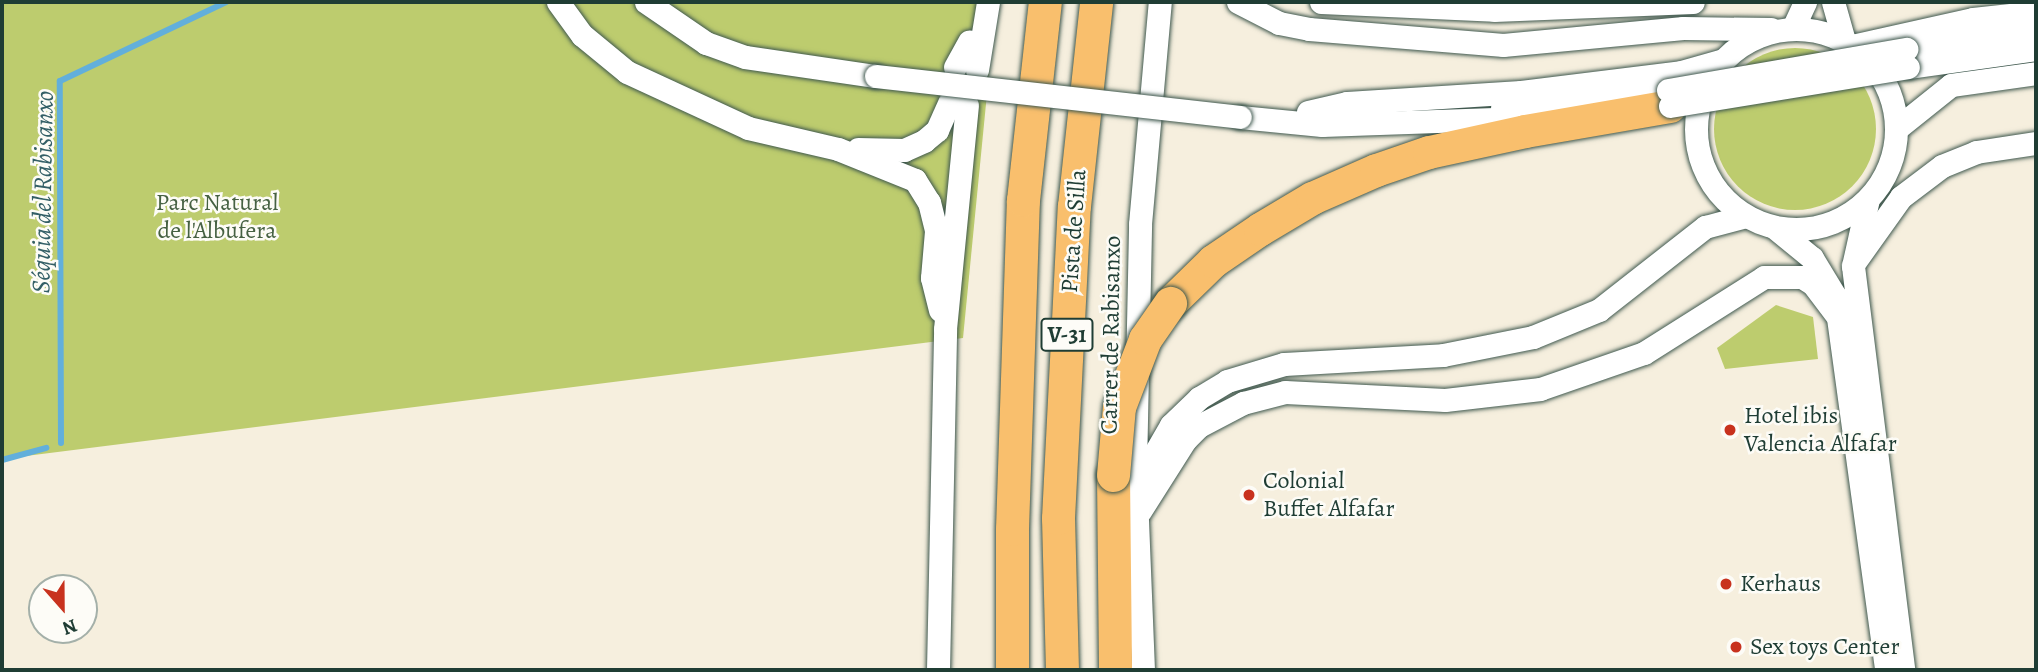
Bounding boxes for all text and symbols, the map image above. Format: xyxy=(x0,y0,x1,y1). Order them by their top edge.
water label: Séquia del Rabisanxo xyxy=(26,90,60,294)
street label: Pista de Silla xyxy=(1055,168,1093,294)
park label: Parc Natural de l'Albufera xyxy=(156,189,278,245)
street label: Carrer de Rabisanxo xyxy=(1095,235,1127,435)
road number: V-31 xyxy=(1039,316,1095,354)
place label: Hotel ibis Valencia Alfafar xyxy=(1744,402,1897,458)
marker: Hotel ibis Valencia Alfafar xyxy=(1722,422,1738,438)
place label: Colonial Buffet Alfafar xyxy=(1263,467,1395,523)
marker: Colonial Buffet Alfafar xyxy=(1241,487,1257,503)
place label: Kerhaus xyxy=(1740,570,1821,598)
north arrow xyxy=(28,574,98,644)
marker: Kerhaus xyxy=(1718,576,1734,592)
text: N xyxy=(59,612,81,641)
place label: Sex toys Center xyxy=(1750,633,1900,661)
marker: Sex toys Center xyxy=(1728,639,1744,655)

